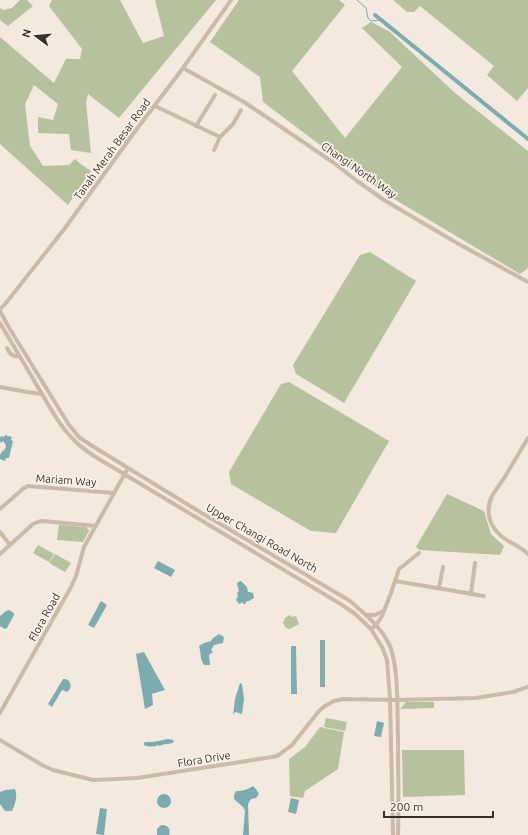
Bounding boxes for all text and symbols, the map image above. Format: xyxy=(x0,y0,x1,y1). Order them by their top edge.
north arrow xyxy=(16,16,56,56)
text: N xyxy=(19,28,33,39)
street label: Tanah Merah Besar Road xyxy=(71,96,153,202)
street label: Changi North Way xyxy=(319,140,399,201)
street label: Mariam Way xyxy=(35,472,97,488)
street label: Upper Changi Road North xyxy=(204,501,320,575)
street label: Flora Road xyxy=(26,591,62,643)
street label: Flora Drive xyxy=(177,749,231,769)
scale bar xyxy=(384,793,493,819)
text: 200 m xyxy=(390,800,423,813)

